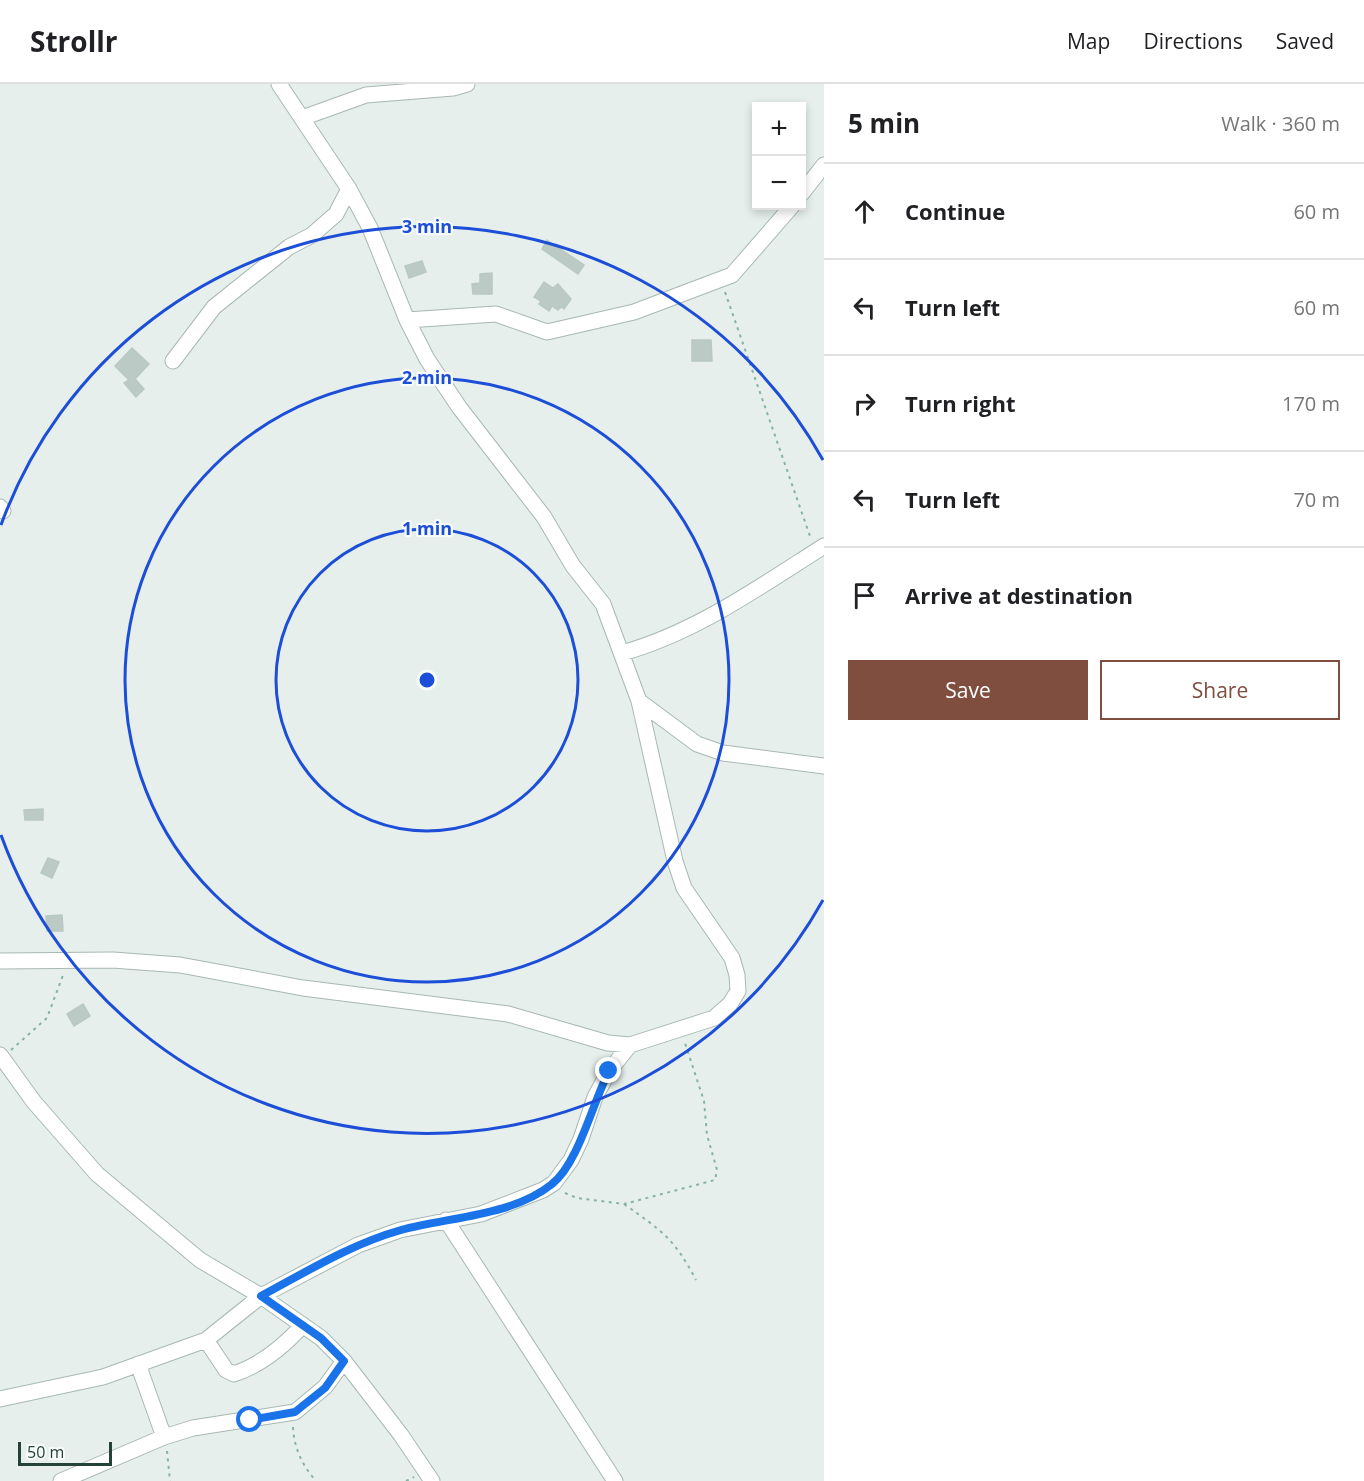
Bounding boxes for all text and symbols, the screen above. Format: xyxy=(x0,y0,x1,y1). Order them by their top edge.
text: Strollr xyxy=(30,22,117,60)
text: Map xyxy=(1067,27,1110,55)
text: Directions xyxy=(1143,27,1243,55)
text: Saved xyxy=(1276,27,1334,55)
map controls xyxy=(752,102,806,210)
button: + xyxy=(752,102,806,156)
text: 5 min xyxy=(848,105,920,141)
text: Walk · 360 m xyxy=(1221,110,1340,137)
button: − xyxy=(752,156,806,210)
icon: ahead xyxy=(848,195,881,228)
text: Continue xyxy=(905,196,1005,226)
text: 60 m xyxy=(1293,198,1340,225)
text: 3 min xyxy=(402,214,452,238)
icon: left xyxy=(848,291,881,324)
text: Turn left xyxy=(905,292,1000,322)
text: 60 m xyxy=(1293,294,1340,321)
text: 2 min xyxy=(402,365,452,389)
icon: right xyxy=(848,387,881,420)
text: Turn right xyxy=(905,388,1016,418)
text: 170 m xyxy=(1282,390,1340,417)
icon: left xyxy=(848,483,881,516)
text: Turn left xyxy=(905,484,1000,514)
text: 70 m xyxy=(1293,486,1340,513)
text: 1 min xyxy=(402,516,452,540)
icon: arrive xyxy=(848,579,881,612)
text: Arrive at destination xyxy=(905,580,1133,610)
button: Save xyxy=(848,660,1088,720)
button: Share xyxy=(1100,660,1340,720)
centre of rings xyxy=(417,670,437,690)
route end xyxy=(595,1057,621,1083)
route start xyxy=(236,1406,262,1432)
scale bar xyxy=(18,1439,112,1466)
text: 50 m xyxy=(27,1441,64,1463)

